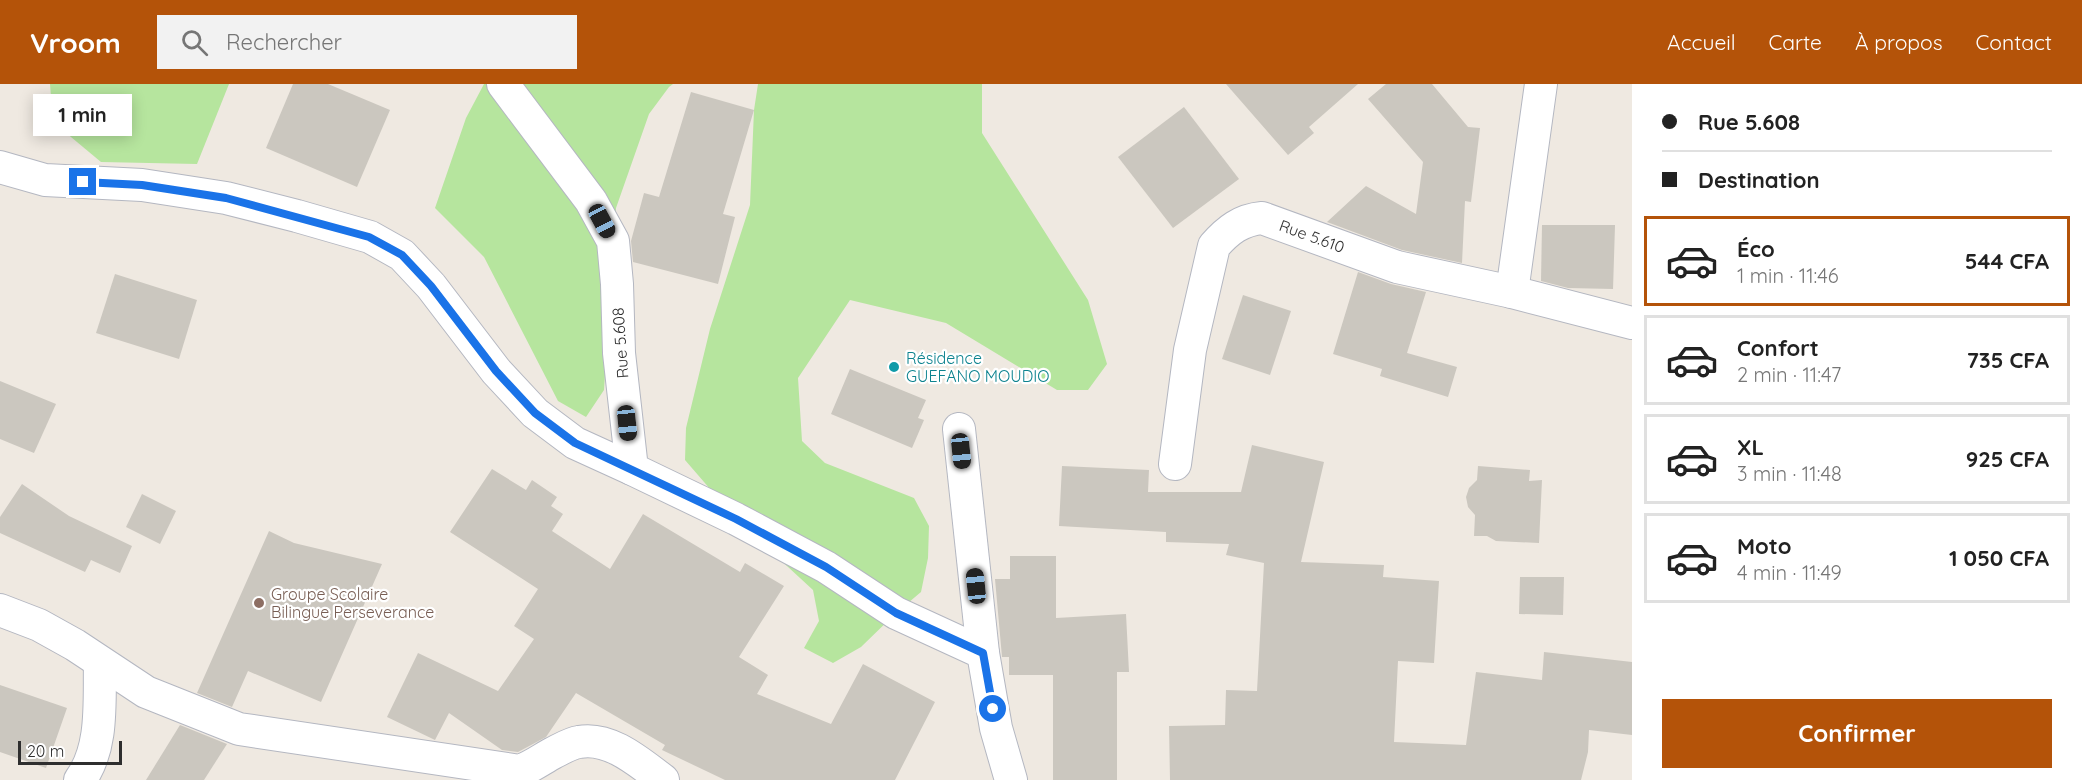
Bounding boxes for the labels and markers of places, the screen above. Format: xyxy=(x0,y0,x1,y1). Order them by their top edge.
place label: Résidence GUEFANO MOUDIO xyxy=(906,348,1049,386)
marker: Résidence GUEFANO MOUDIO xyxy=(887,360,901,374)
place label: Groupe Scolaire Bilingue Perseverance xyxy=(271,584,434,622)
marker: Groupe Scolaire Bilingue Perseverance xyxy=(252,596,266,610)

